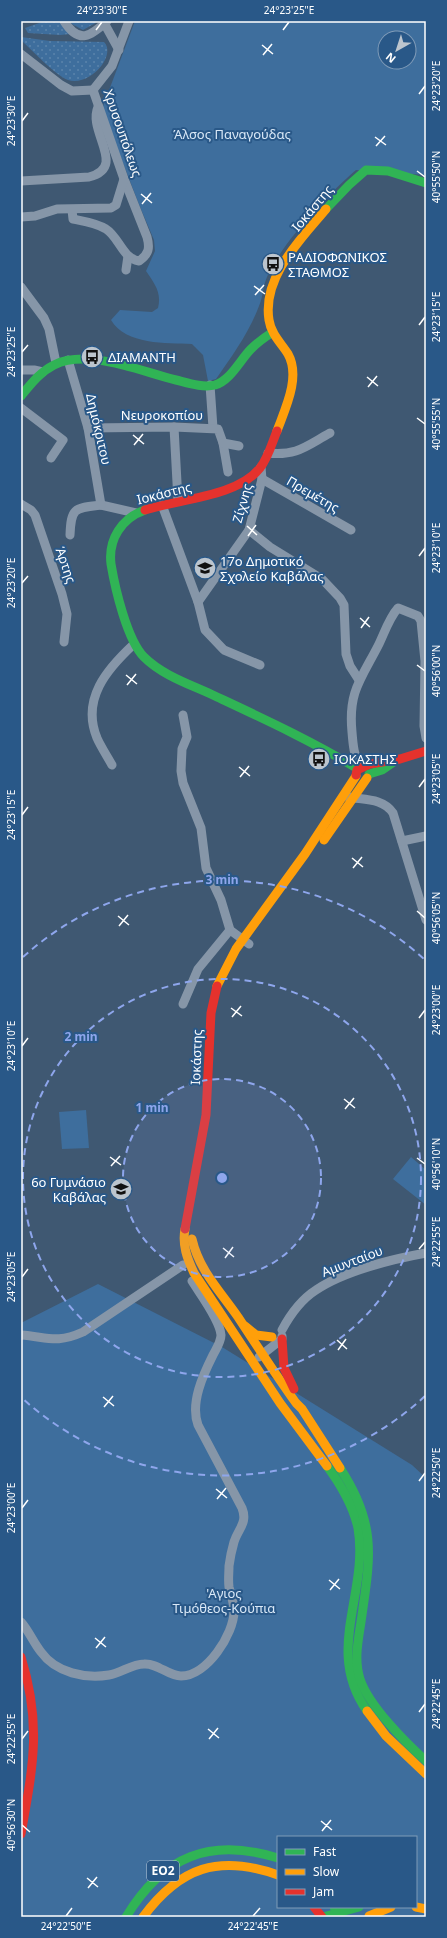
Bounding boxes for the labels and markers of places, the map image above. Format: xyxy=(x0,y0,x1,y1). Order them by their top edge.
place label: ΡΑΔΙΟΦΩΝΙΚΟΣ ΣΤΑΘΜΟΣ xyxy=(288,248,387,281)
bus stop icon: ΡΑΔΙΟΦΩΝΙΚΟΣ ΣΤΑΘΜΟΣ xyxy=(260,251,286,277)
bus stop icon: ΔΙΑΜΑΝΤΗ xyxy=(79,344,105,370)
place label: ΔΙΑΜΑΝΤΗ xyxy=(108,348,176,366)
place label: 17ο Δημοτικό Σχολείο Καβάλας xyxy=(220,552,324,585)
school or university icon: 17ο Δημοτικό Σχολείο Καβάλας xyxy=(192,555,218,581)
bus stop icon: ΙΟΚΑΣΤΗΣ xyxy=(306,746,332,772)
place label: ΙΟΚΑΣΤΗΣ xyxy=(334,750,397,768)
centre of rings xyxy=(215,1171,229,1185)
place label: 6ο Γυμνάσιο Καβάλας xyxy=(31,1173,106,1206)
school or university icon: 6ο Γυμνάσιο Καβάλας xyxy=(108,1176,134,1202)

